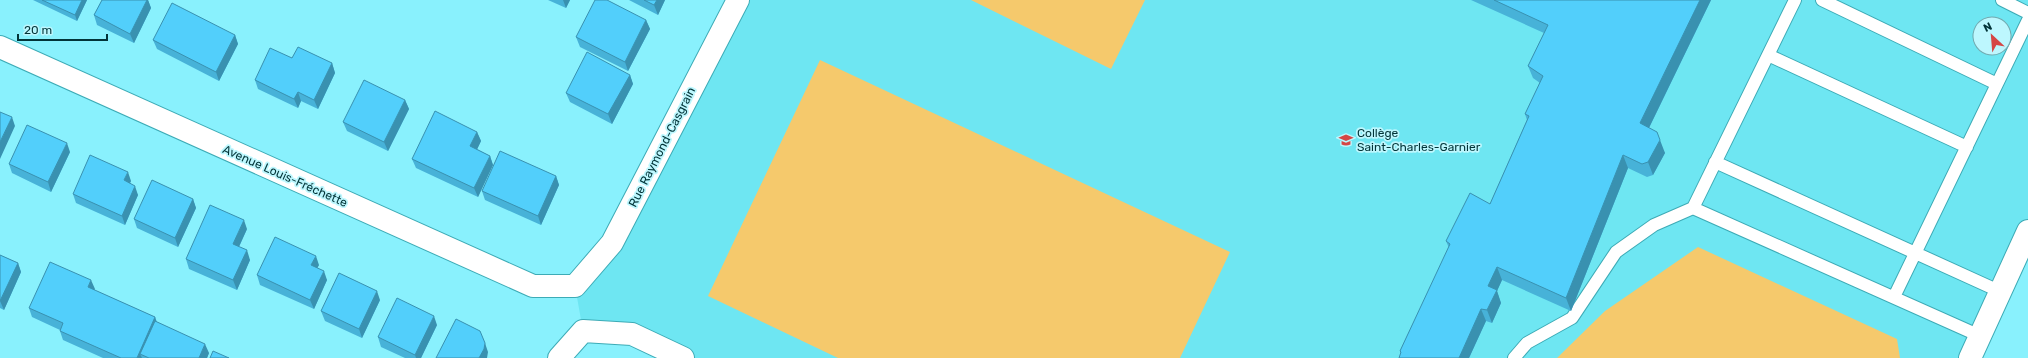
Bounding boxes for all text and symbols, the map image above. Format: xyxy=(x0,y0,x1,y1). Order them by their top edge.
scale bar xyxy=(18,16,107,42)
north arrow xyxy=(1972,16,2012,56)
text: N xyxy=(1981,20,1994,35)
text: 20 m xyxy=(24,23,52,37)
street label: Rue Raymond-Casgrain xyxy=(626,85,698,209)
place label: Collège Saint-Charles-Garnier xyxy=(1357,126,1481,154)
school or university icon: Collège Saint-Charles-Garnier xyxy=(1338,132,1354,148)
street label: Avenue Louis-Fréchette xyxy=(220,142,350,210)

